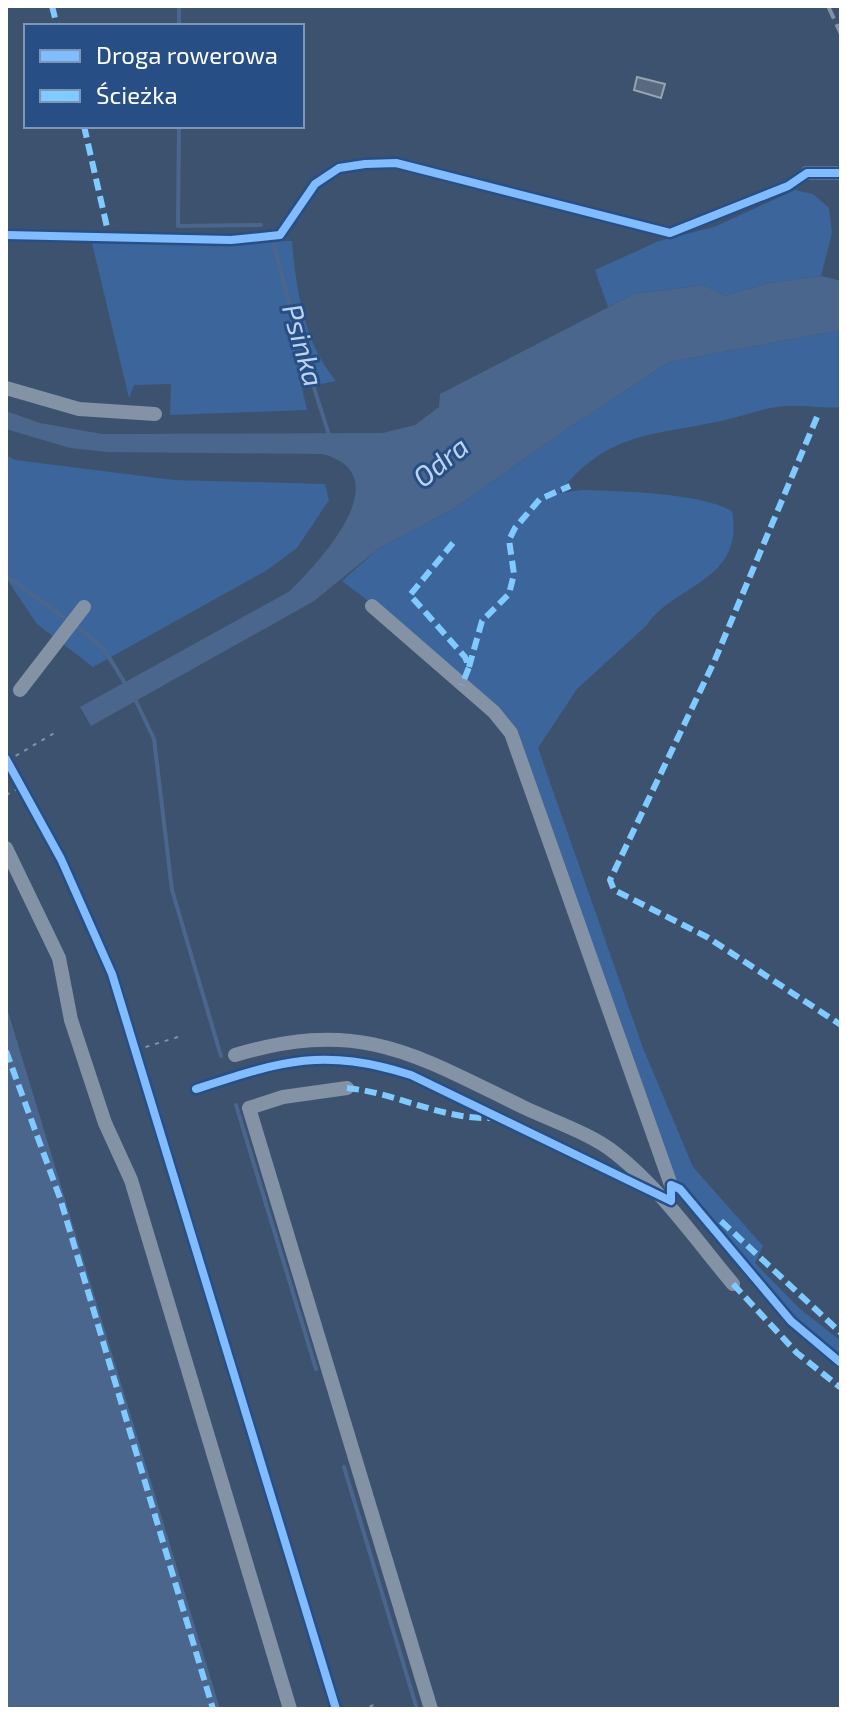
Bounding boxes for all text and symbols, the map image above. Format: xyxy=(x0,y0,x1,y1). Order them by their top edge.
legend xyxy=(24,24,304,128)
text: Droga rowerowa xyxy=(96,40,278,69)
text: Ścieżka xyxy=(96,80,178,109)
water label: Psinka xyxy=(276,300,332,390)
water label: Odra xyxy=(405,428,475,494)

